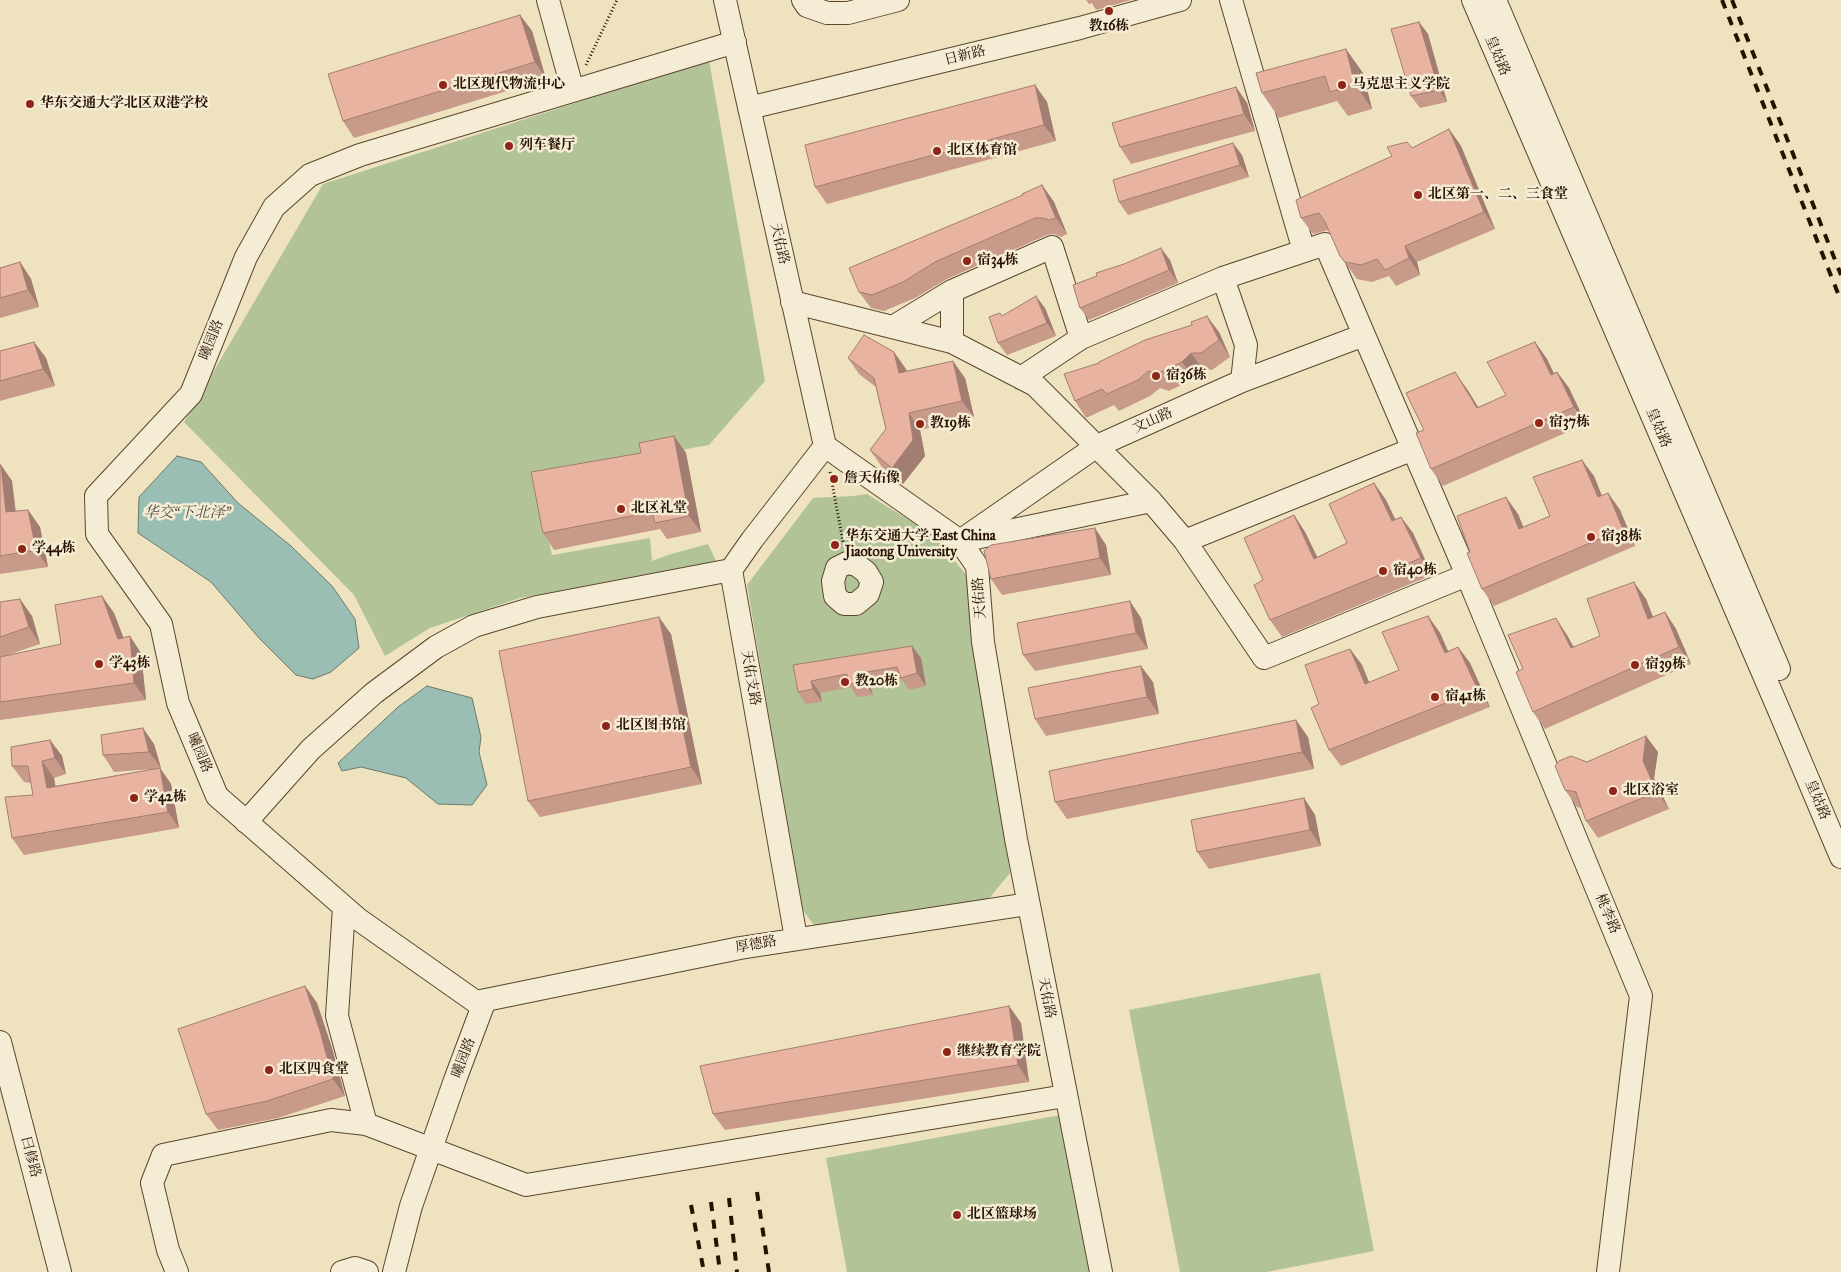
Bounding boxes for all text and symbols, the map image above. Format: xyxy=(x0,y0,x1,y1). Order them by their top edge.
marker: 教16栋 xyxy=(1103,5,1115,17)
place label: 教16栋 xyxy=(1089,19,1129,35)
street label: 皇姑路 xyxy=(1481,33,1513,79)
street label: 日新路 xyxy=(943,43,987,69)
place label: 北区现代物流中心 xyxy=(453,77,565,93)
place label: 马克思主义学院 xyxy=(1352,77,1450,93)
marker: 北区现代物流中心 xyxy=(437,79,449,91)
marker: 马克思主义学院 xyxy=(1336,79,1348,91)
place label: 华东交通大学北区双港学校 xyxy=(40,96,208,112)
marker: 华东交通大学北区双港学校 xyxy=(24,98,36,110)
place label: 列车餐厅 xyxy=(519,138,575,154)
marker: 列车餐厅 xyxy=(503,140,515,152)
place label: 北区体育馆 xyxy=(947,143,1017,159)
marker: 北区体育馆 xyxy=(931,145,943,157)
place label: 北区第一、二、三食堂 xyxy=(1428,187,1568,203)
marker: 北区第一、二、三食堂 xyxy=(1412,189,1424,201)
street label: 天佑路 xyxy=(766,222,792,266)
place label: 宿34栋 xyxy=(977,253,1018,269)
marker: 宿34栋 xyxy=(961,255,973,267)
street label: 曦园路 xyxy=(196,317,228,363)
place label: 宿36栋 xyxy=(1166,368,1207,384)
marker: 宿36栋 xyxy=(1150,370,1162,382)
street label: 文山路 xyxy=(1130,405,1176,437)
street label: 皇姑路 xyxy=(1642,405,1674,451)
place label: 宿37栋 xyxy=(1549,415,1590,431)
place label: 教19栋 xyxy=(930,416,971,432)
marker: 宿37栋 xyxy=(1533,417,1545,429)
marker: 教19栋 xyxy=(914,418,926,430)
place label: 詹天佑像 xyxy=(844,471,900,487)
marker: 詹天佑像 xyxy=(828,473,840,485)
place label: 北区礼堂 xyxy=(631,501,687,517)
marker: 北区礼堂 xyxy=(615,503,627,515)
water label: 华交“下北泽” xyxy=(143,504,231,522)
place label: 华东交通大学 East China Jiaotong University xyxy=(845,529,996,562)
place label: 宿38栋 xyxy=(1601,529,1642,545)
marker: 宿38栋 xyxy=(1585,531,1597,543)
marker: 华东交通大学 East China Jiaotong University xyxy=(829,539,841,551)
place label: 学44栋 xyxy=(32,541,76,557)
marker: 学44栋 xyxy=(16,543,28,555)
place label: 宿40栋 xyxy=(1393,563,1437,579)
marker: 宿40栋 xyxy=(1377,565,1389,577)
street label: 天佑路 xyxy=(970,576,990,620)
street label: 天佑支路 xyxy=(737,649,763,707)
place label: 学43栋 xyxy=(109,656,150,672)
place label: 宿39栋 xyxy=(1645,657,1686,673)
marker: 学43栋 xyxy=(93,658,105,670)
marker: 宿39栋 xyxy=(1629,659,1641,671)
place label: 教20栋 xyxy=(855,674,898,690)
marker: 教20栋 xyxy=(839,676,851,688)
place label: 宿41栋 xyxy=(1445,689,1486,705)
marker: 宿41栋 xyxy=(1429,691,1441,703)
place label: 北区图书馆 xyxy=(616,718,686,734)
marker: 北区图书馆 xyxy=(600,720,612,732)
street label: 曦园路 xyxy=(183,730,215,776)
street label: 皇姑路 xyxy=(1801,777,1833,823)
place label: 北区浴室 xyxy=(1623,783,1679,799)
marker: 北区浴室 xyxy=(1607,785,1619,797)
place label: 学42栋 xyxy=(144,790,187,806)
marker: 学42栋 xyxy=(128,792,140,804)
street label: 桃李路 xyxy=(1591,891,1623,937)
street label: 厚德路 xyxy=(734,933,778,957)
street label: 天佑路 xyxy=(1034,976,1058,1020)
street label: 曦园路 xyxy=(449,1035,479,1081)
place label: 继续教育学院 xyxy=(957,1044,1041,1060)
marker: 继续教育学院 xyxy=(941,1046,953,1058)
place label: 北区四食堂 xyxy=(279,1062,349,1078)
marker: 北区四食堂 xyxy=(263,1064,275,1076)
street label: 曰修路 xyxy=(16,1135,44,1179)
place label: 北区篮球场 xyxy=(967,1207,1037,1223)
marker: 北区篮球场 xyxy=(951,1209,963,1221)

